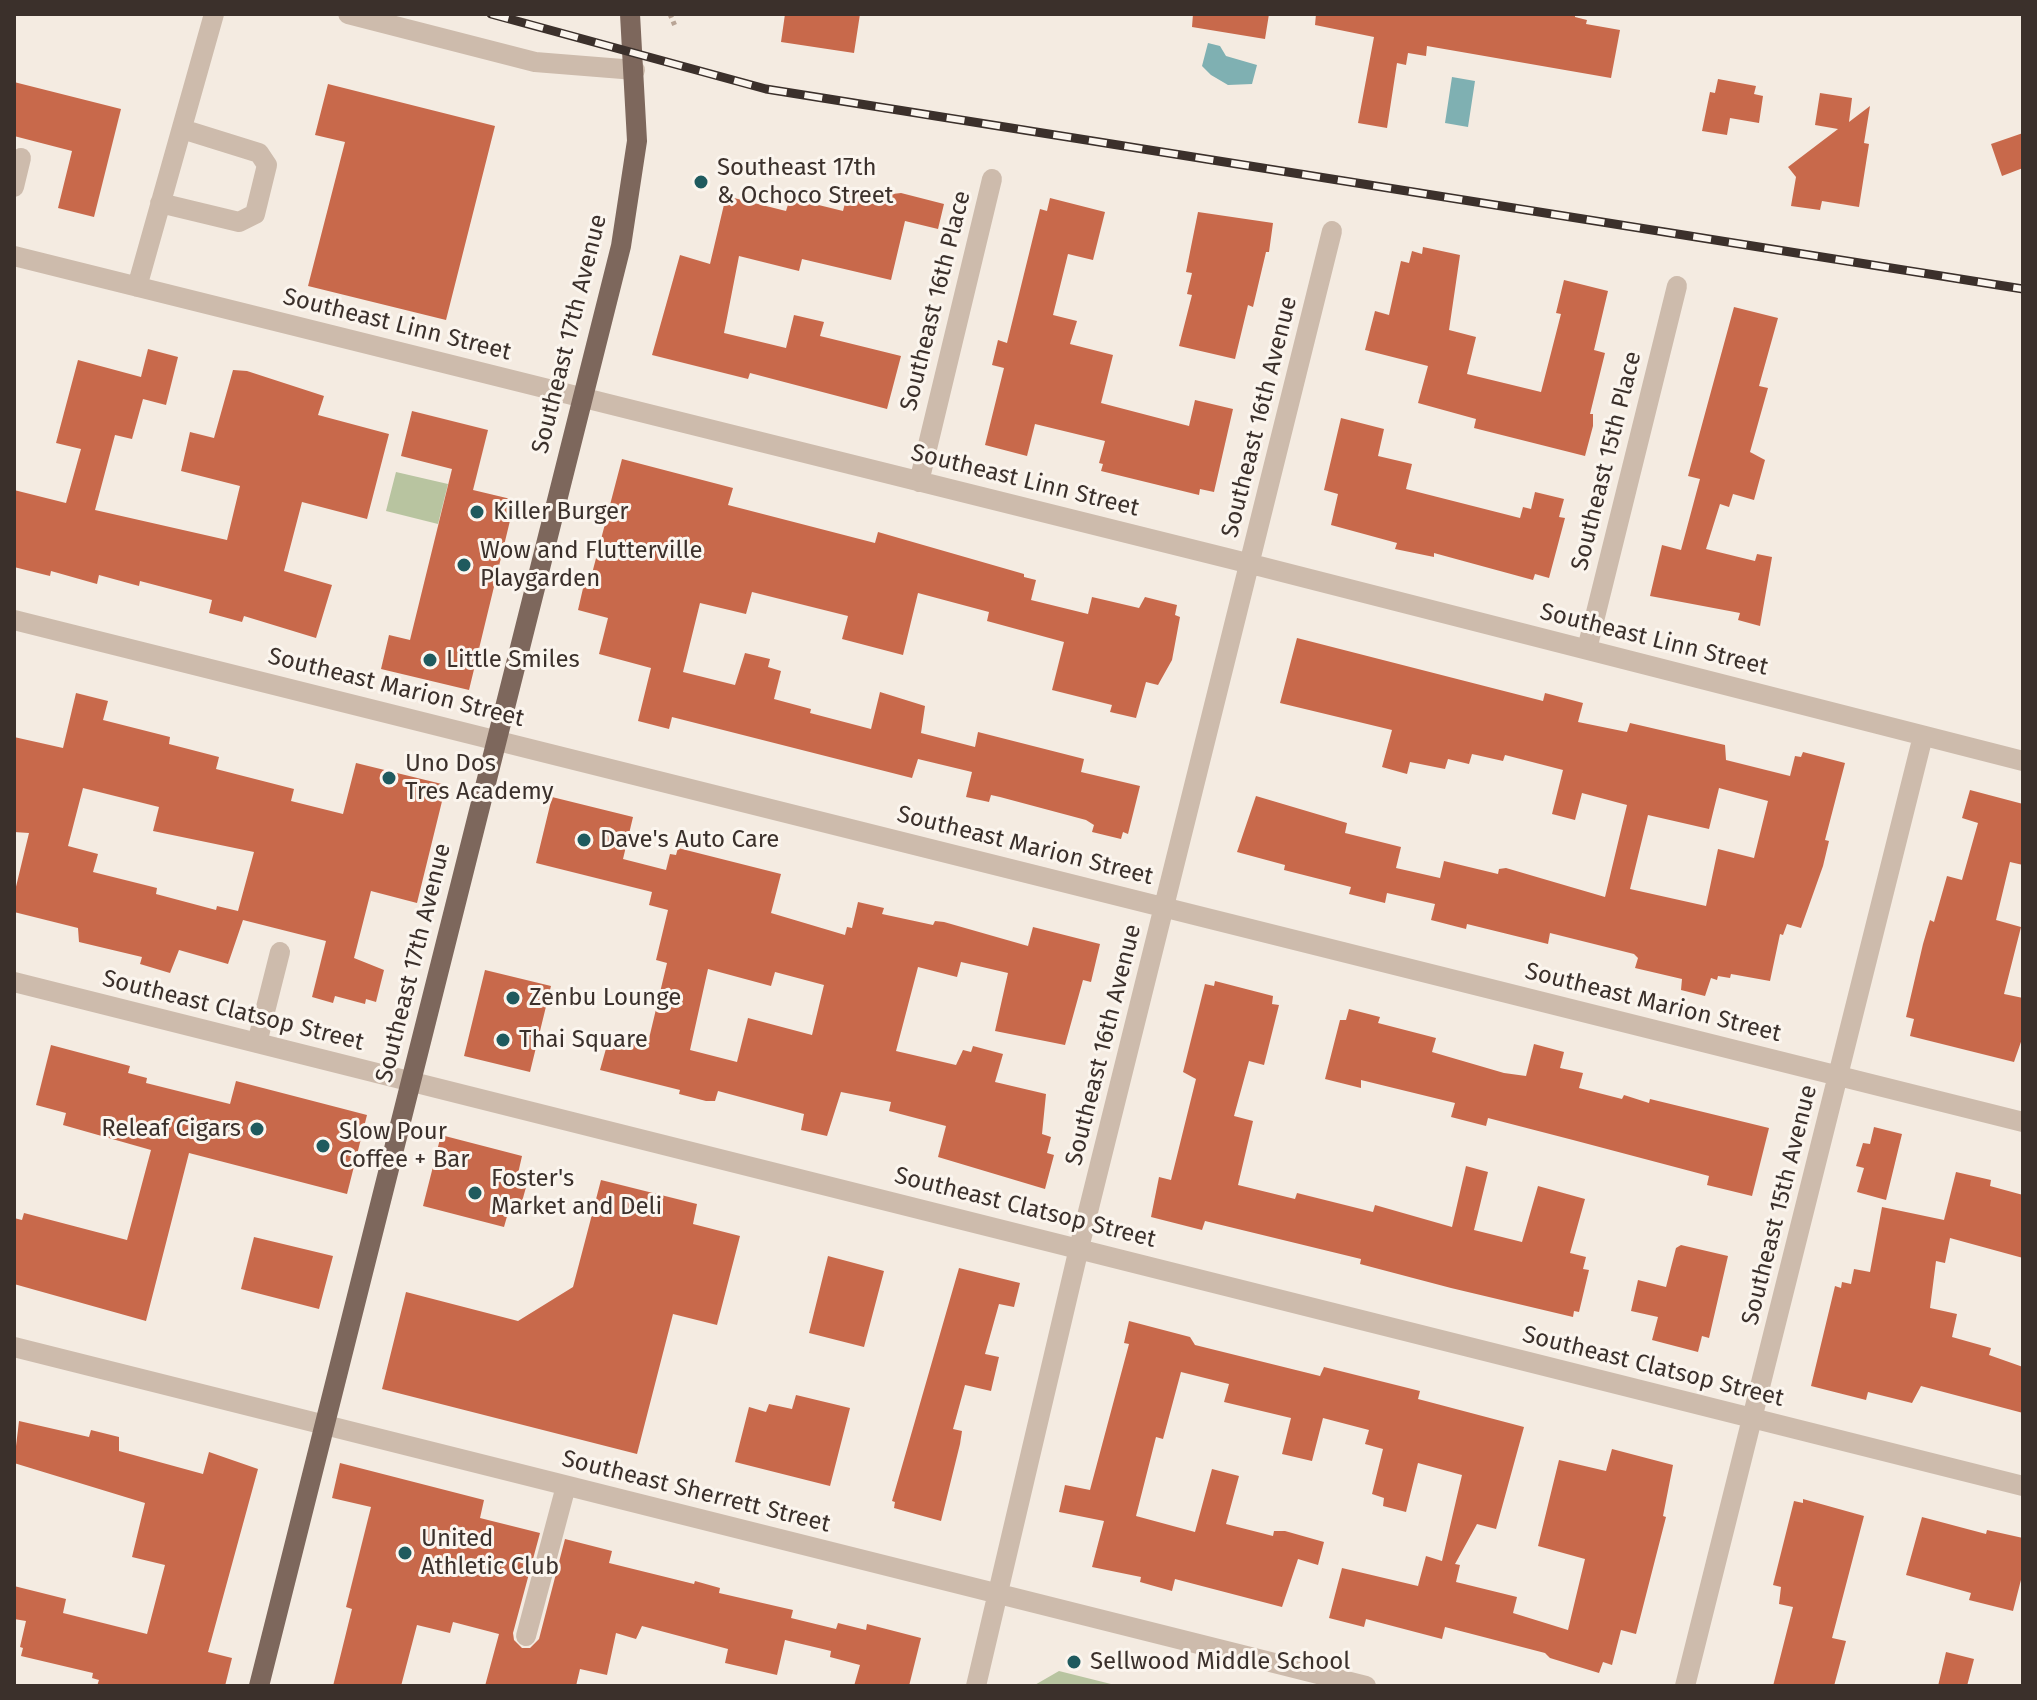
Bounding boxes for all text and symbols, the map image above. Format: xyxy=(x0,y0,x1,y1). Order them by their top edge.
place label: Southeast 17th & Ochoco Street xyxy=(717,154,893,210)
marker: Southeast 17th & Ochoco Street xyxy=(692,173,710,191)
street label: Southeast 16th Place xyxy=(895,188,977,414)
street label: Southeast 17th Avenue xyxy=(526,211,614,457)
street label: Southeast Linn Street xyxy=(280,283,514,367)
street label: Southeast 16th Avenue xyxy=(1216,293,1304,541)
street label: Southeast 15th Place xyxy=(1566,348,1648,574)
street label: Southeast Linn Street xyxy=(908,439,1142,523)
place label: Killer Burger xyxy=(493,498,628,526)
marker: Killer Burger xyxy=(468,503,486,521)
place label: Wow and Flutterville Playgarden xyxy=(480,537,702,593)
marker: Wow and Flutterville Playgarden xyxy=(455,556,473,574)
street label: Southeast Linn Street xyxy=(1537,598,1771,682)
street label: Southeast Marion Street xyxy=(265,642,527,734)
place label: Little Smiles xyxy=(446,646,580,674)
marker: Little Smiles xyxy=(421,651,439,669)
place label: Uno Dos Tres Academy xyxy=(405,750,554,806)
marker: Uno Dos Tres Academy xyxy=(380,769,398,787)
street label: Southeast Marion Street xyxy=(894,800,1156,892)
place label: Dave's Auto Care xyxy=(600,826,779,854)
marker: Dave's Auto Care xyxy=(575,831,593,849)
street label: Southeast 17th Avenue xyxy=(370,840,458,1086)
street label: Southeast 16th Avenue xyxy=(1060,921,1148,1169)
street label: Southeast Marion Street xyxy=(1522,957,1784,1049)
street label: Southeast Clatsop Street xyxy=(99,965,367,1057)
place label: Zenbu Lounge xyxy=(529,984,681,1012)
marker: Zenbu Lounge xyxy=(504,989,522,1007)
place label: Thai Square xyxy=(519,1026,648,1054)
marker: Thai Square xyxy=(494,1031,512,1049)
street label: Southeast 15th Avenue xyxy=(1736,1082,1824,1328)
place label: Releaf Cigars xyxy=(101,1115,241,1143)
place label: Slow Pour Coffee + Bar xyxy=(339,1118,470,1174)
marker: Releaf Cigars xyxy=(248,1120,266,1138)
marker: Slow Pour Coffee + Bar xyxy=(314,1137,332,1155)
street label: Southeast Clatsop Street xyxy=(891,1162,1159,1254)
place label: Foster's Market and Deli xyxy=(491,1165,662,1221)
marker: Foster's Market and Deli xyxy=(466,1184,484,1202)
street label: Southeast Clatsop Street xyxy=(1519,1321,1787,1413)
street label: Southeast Sherrett Street xyxy=(559,1445,833,1539)
place label: United Athletic Club xyxy=(421,1525,559,1581)
marker: United Athletic Club xyxy=(396,1544,414,1562)
place label: Sellwood Middle School xyxy=(1090,1648,1350,1676)
marker: Sellwood Middle School xyxy=(1065,1653,1083,1671)

